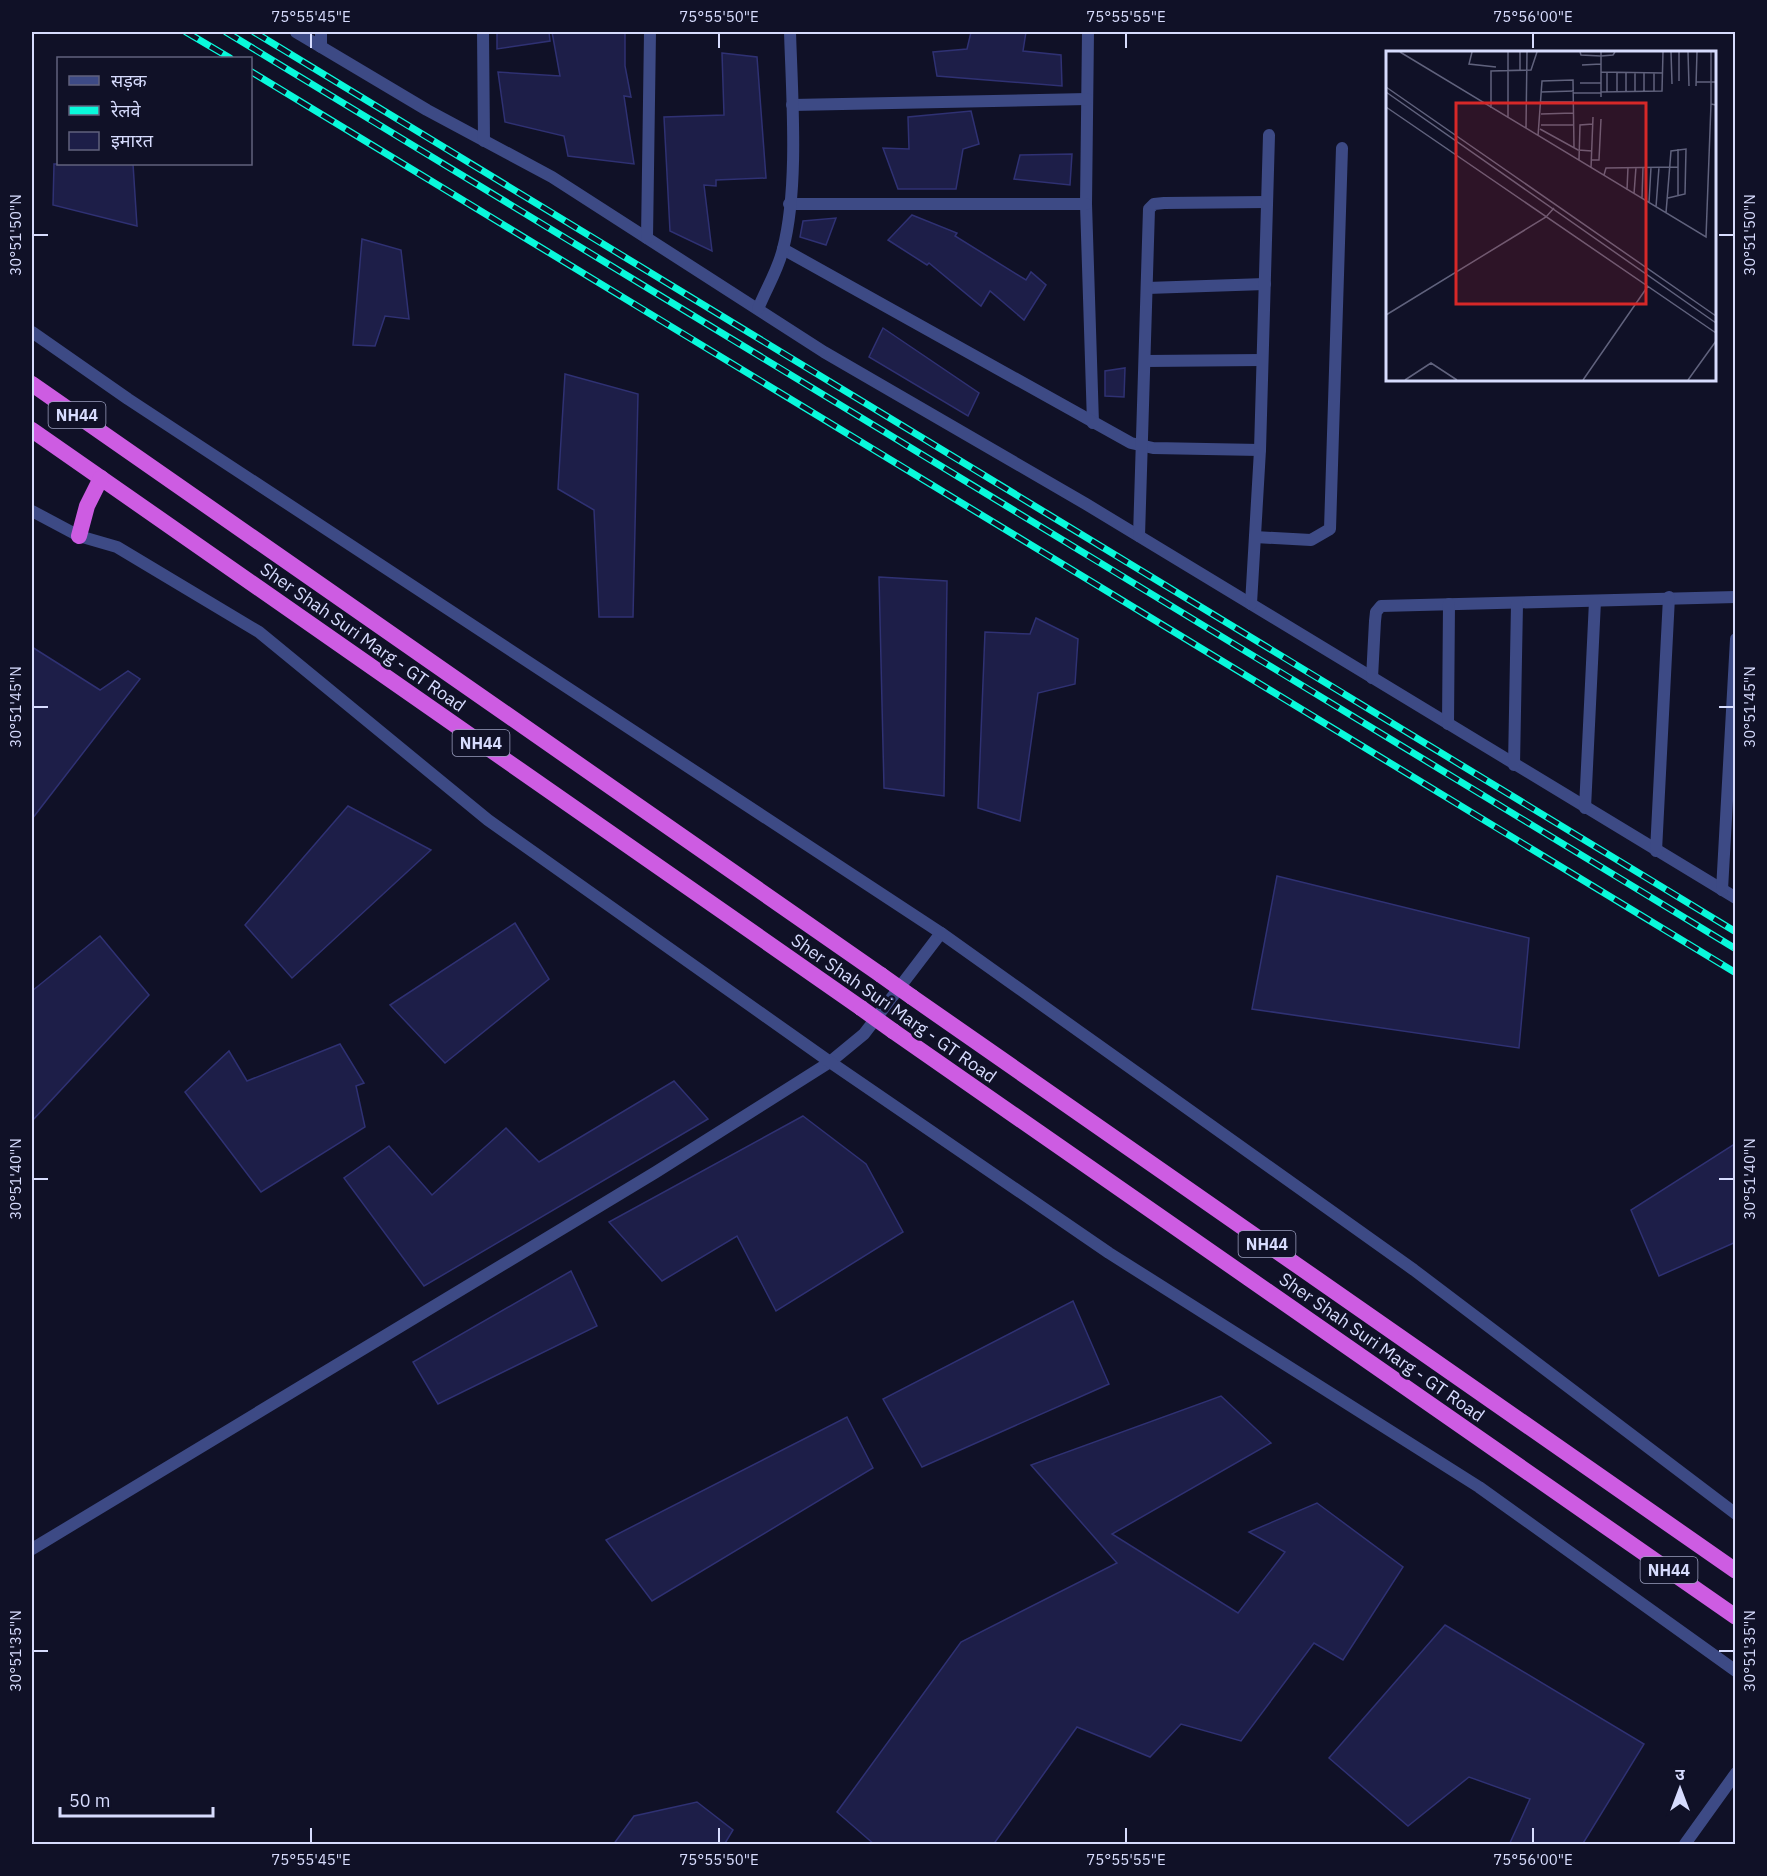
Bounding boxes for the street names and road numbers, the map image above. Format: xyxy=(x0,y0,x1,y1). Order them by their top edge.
road number: NH44 xyxy=(48,402,106,428)
street label: Sher Shah Suri Marg - GT Road xyxy=(256,557,470,717)
road number: NH44 xyxy=(452,730,510,756)
street label: Sher Shah Suri Marg - GT Road xyxy=(787,928,1001,1088)
road number: NH44 xyxy=(1238,1231,1296,1257)
street label: Sher Shah Suri Marg - GT Road xyxy=(1275,1267,1489,1427)
road number: NH44 xyxy=(1640,1557,1698,1583)

